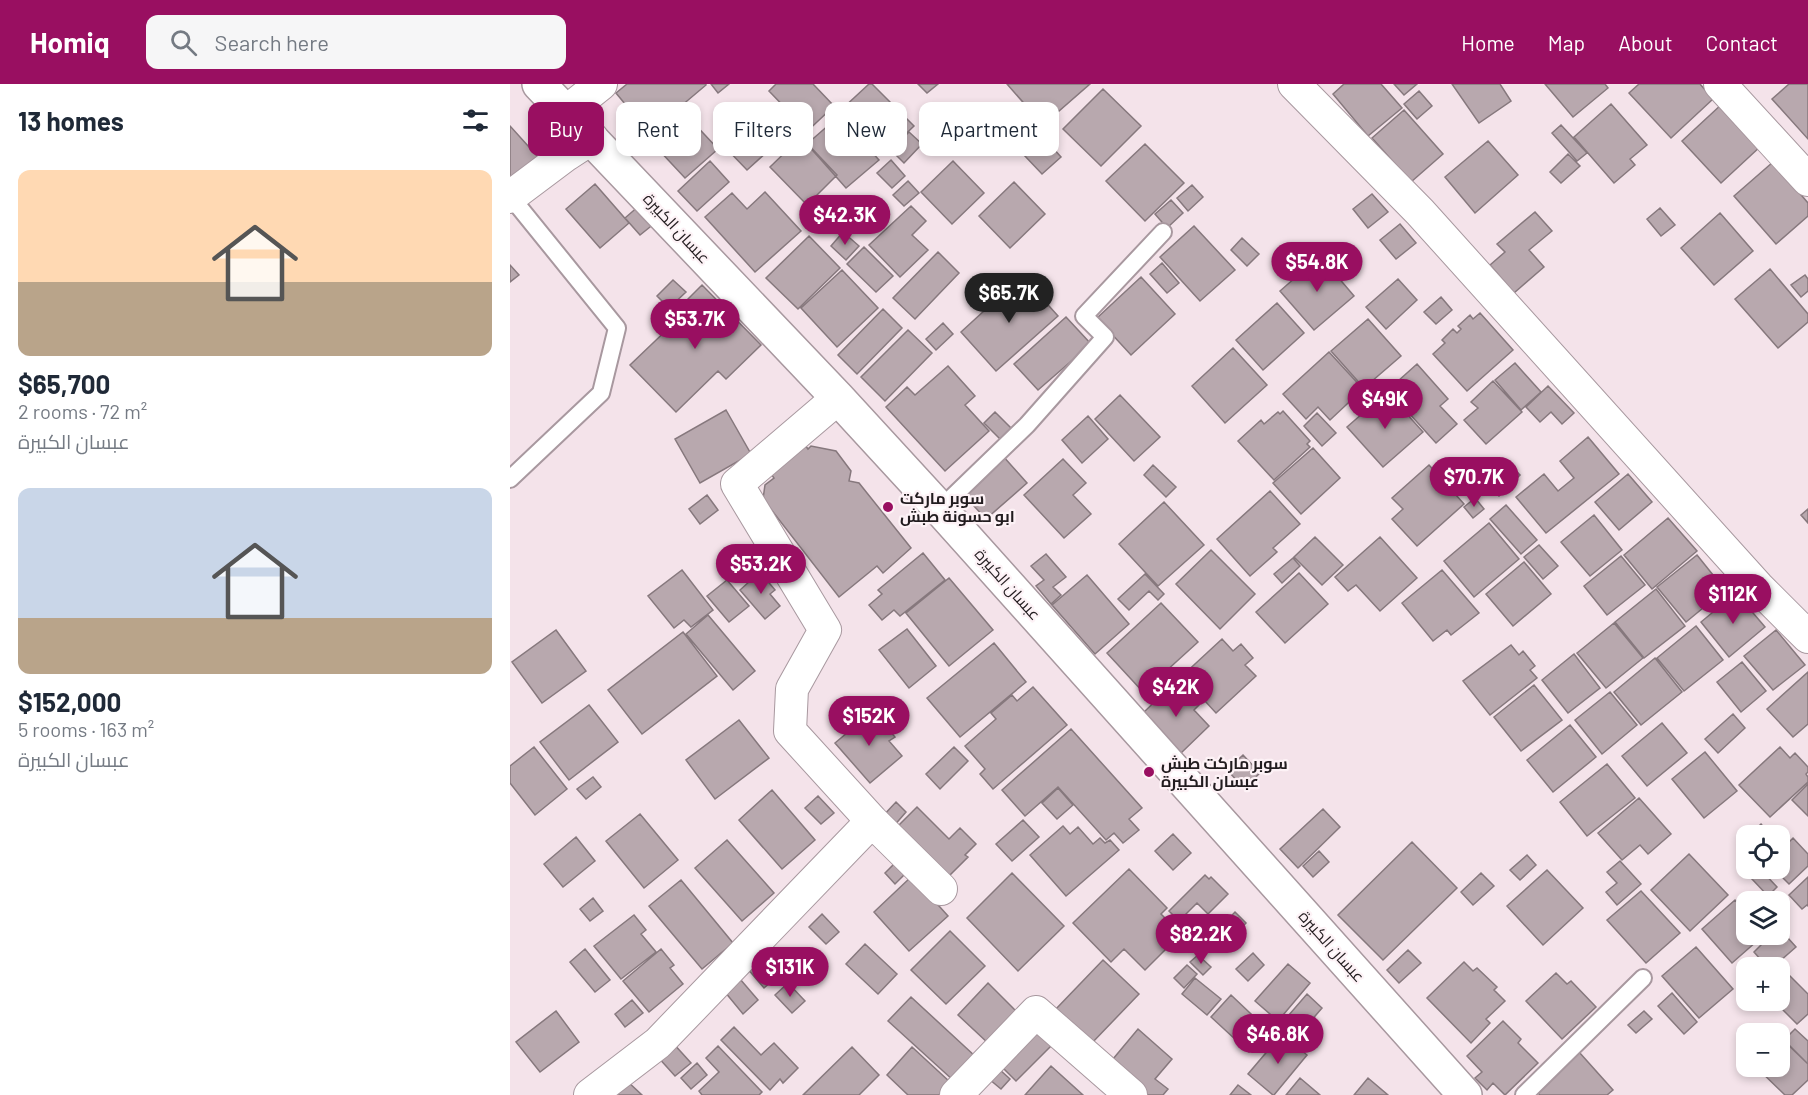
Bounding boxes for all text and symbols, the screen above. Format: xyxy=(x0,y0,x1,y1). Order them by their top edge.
search box xyxy=(146,15,566,69)
text: Homiq xyxy=(30,25,110,59)
icon: search xyxy=(167,26,200,59)
text: Search here xyxy=(215,29,329,55)
text: Home xyxy=(1461,30,1515,55)
text: Map xyxy=(1548,30,1585,55)
text: About xyxy=(1618,30,1673,55)
text: Contact xyxy=(1706,30,1778,55)
chip: Buy xyxy=(528,102,604,156)
chip: Rent xyxy=(616,102,701,156)
chip: Filters xyxy=(713,102,813,156)
chip: New xyxy=(825,102,907,156)
chip: Apartment xyxy=(919,102,1059,156)
icon: filters xyxy=(459,104,492,137)
text: 13 homes xyxy=(18,105,124,136)
street label: عبسان الكبيرة xyxy=(639,189,715,268)
pin: $42.3K xyxy=(796,195,894,246)
text: $42.3K xyxy=(813,202,877,226)
icon: home xyxy=(201,209,309,317)
pin: $54.8K xyxy=(1268,242,1366,293)
text: $54.8K xyxy=(1285,249,1349,273)
pin: $65.7K xyxy=(960,273,1058,324)
text: $65.7K xyxy=(979,280,1039,304)
pin: $53.7K xyxy=(646,299,744,350)
text: $53.7K xyxy=(665,306,725,330)
text: $65,700 xyxy=(18,368,110,399)
pin: $49K xyxy=(1349,379,1421,430)
text: $49K xyxy=(1362,386,1408,410)
text: 2 rooms · 72 m² xyxy=(18,399,147,423)
text: عبسان الكبيرة xyxy=(18,429,130,453)
pin: $70.7K xyxy=(1425,457,1523,508)
text: $70.7K xyxy=(1444,464,1504,488)
place label: سوبر ماركت ابو حسونة طبش xyxy=(900,488,1015,526)
marker: سوبر ماركت ابو حسونة طبش xyxy=(881,500,895,514)
icon: home xyxy=(201,527,309,635)
pin: $53.2K xyxy=(712,544,810,595)
street label: عبسان الكبيرة xyxy=(970,544,1045,625)
text: $53.2K xyxy=(730,551,792,575)
pin: $112K xyxy=(1691,574,1775,625)
text: $112K xyxy=(1708,581,1758,605)
pin: $42K xyxy=(1140,667,1212,718)
text: $42K xyxy=(1152,674,1200,698)
text: $152,000 xyxy=(18,686,121,717)
pin: $152K xyxy=(827,696,911,747)
text: $152K xyxy=(842,703,896,727)
text: 5 rooms · 163 m² xyxy=(18,717,154,741)
text: عبسان الكبيرة xyxy=(18,747,130,771)
place label: سوبر ماركت طبش عبسان الكبيرة xyxy=(1161,753,1288,791)
marker: سوبر ماركت طبش عبسان الكبيرة xyxy=(1142,765,1156,779)
map controls xyxy=(1736,825,1790,1077)
button: locate xyxy=(1736,825,1790,879)
button: layers xyxy=(1736,891,1790,945)
street label: عبسان الكبيرة xyxy=(1294,906,1369,987)
pin: $82.2K xyxy=(1152,914,1250,965)
text: $82.2K xyxy=(1170,921,1232,945)
pin: $131K xyxy=(748,947,832,998)
text: $131K xyxy=(766,954,814,978)
button: + xyxy=(1736,957,1790,1011)
pin: $46.8K xyxy=(1229,1014,1327,1065)
text: $46.8K xyxy=(1246,1021,1310,1045)
button: − xyxy=(1736,1023,1790,1077)

